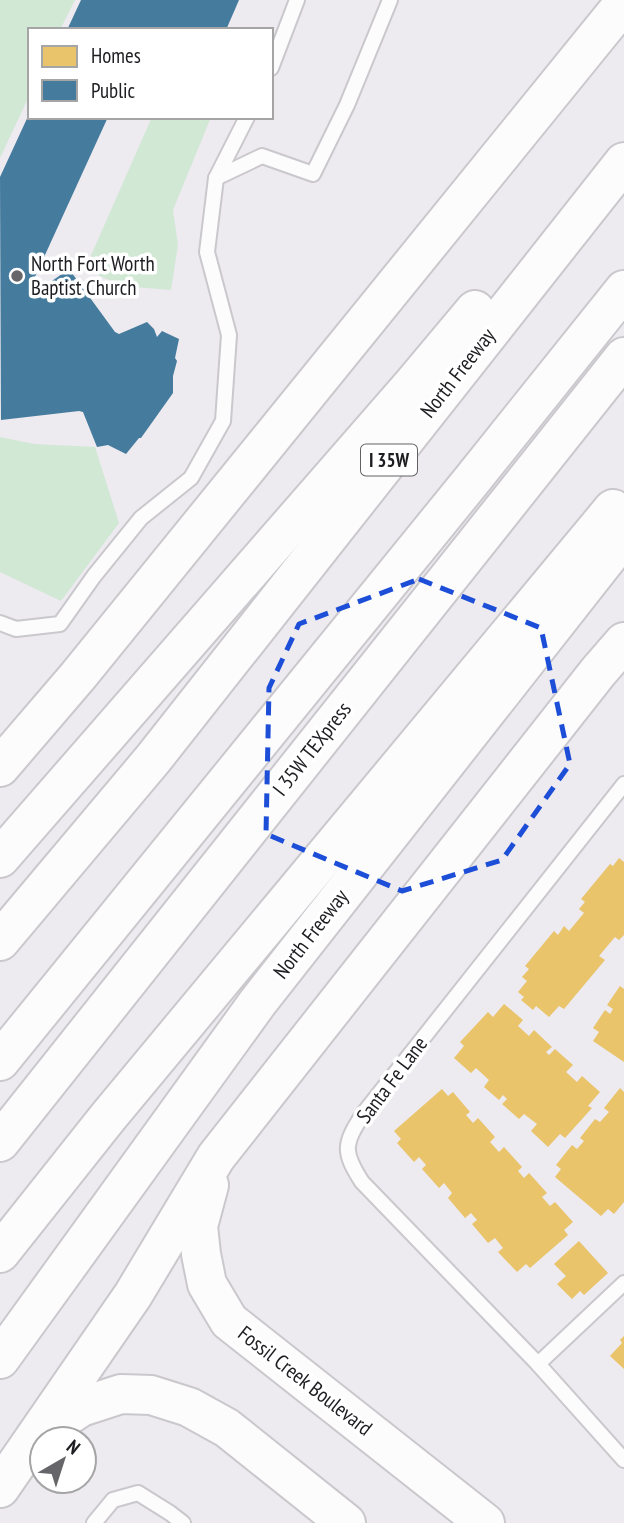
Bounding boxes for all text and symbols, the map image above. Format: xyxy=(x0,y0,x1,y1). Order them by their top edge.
legend xyxy=(28,28,273,119)
text: Homes xyxy=(91,42,141,69)
text: Public xyxy=(91,77,136,104)
place label: North Fort Worth Baptist Church xyxy=(31,250,155,301)
marker: North Fort Worth Baptist Church xyxy=(9,268,25,284)
street label: North Freeway xyxy=(414,322,501,423)
road number: I 35W xyxy=(361,444,417,475)
street label: I 35W TEXpress xyxy=(266,696,357,801)
street label: North Freeway xyxy=(267,883,354,984)
street label: Santa Fe Lane xyxy=(350,1031,433,1128)
street label: Fossil Creek Boulevard xyxy=(233,1320,378,1441)
north arrow xyxy=(28,1425,98,1495)
text: N xyxy=(62,1434,85,1459)

